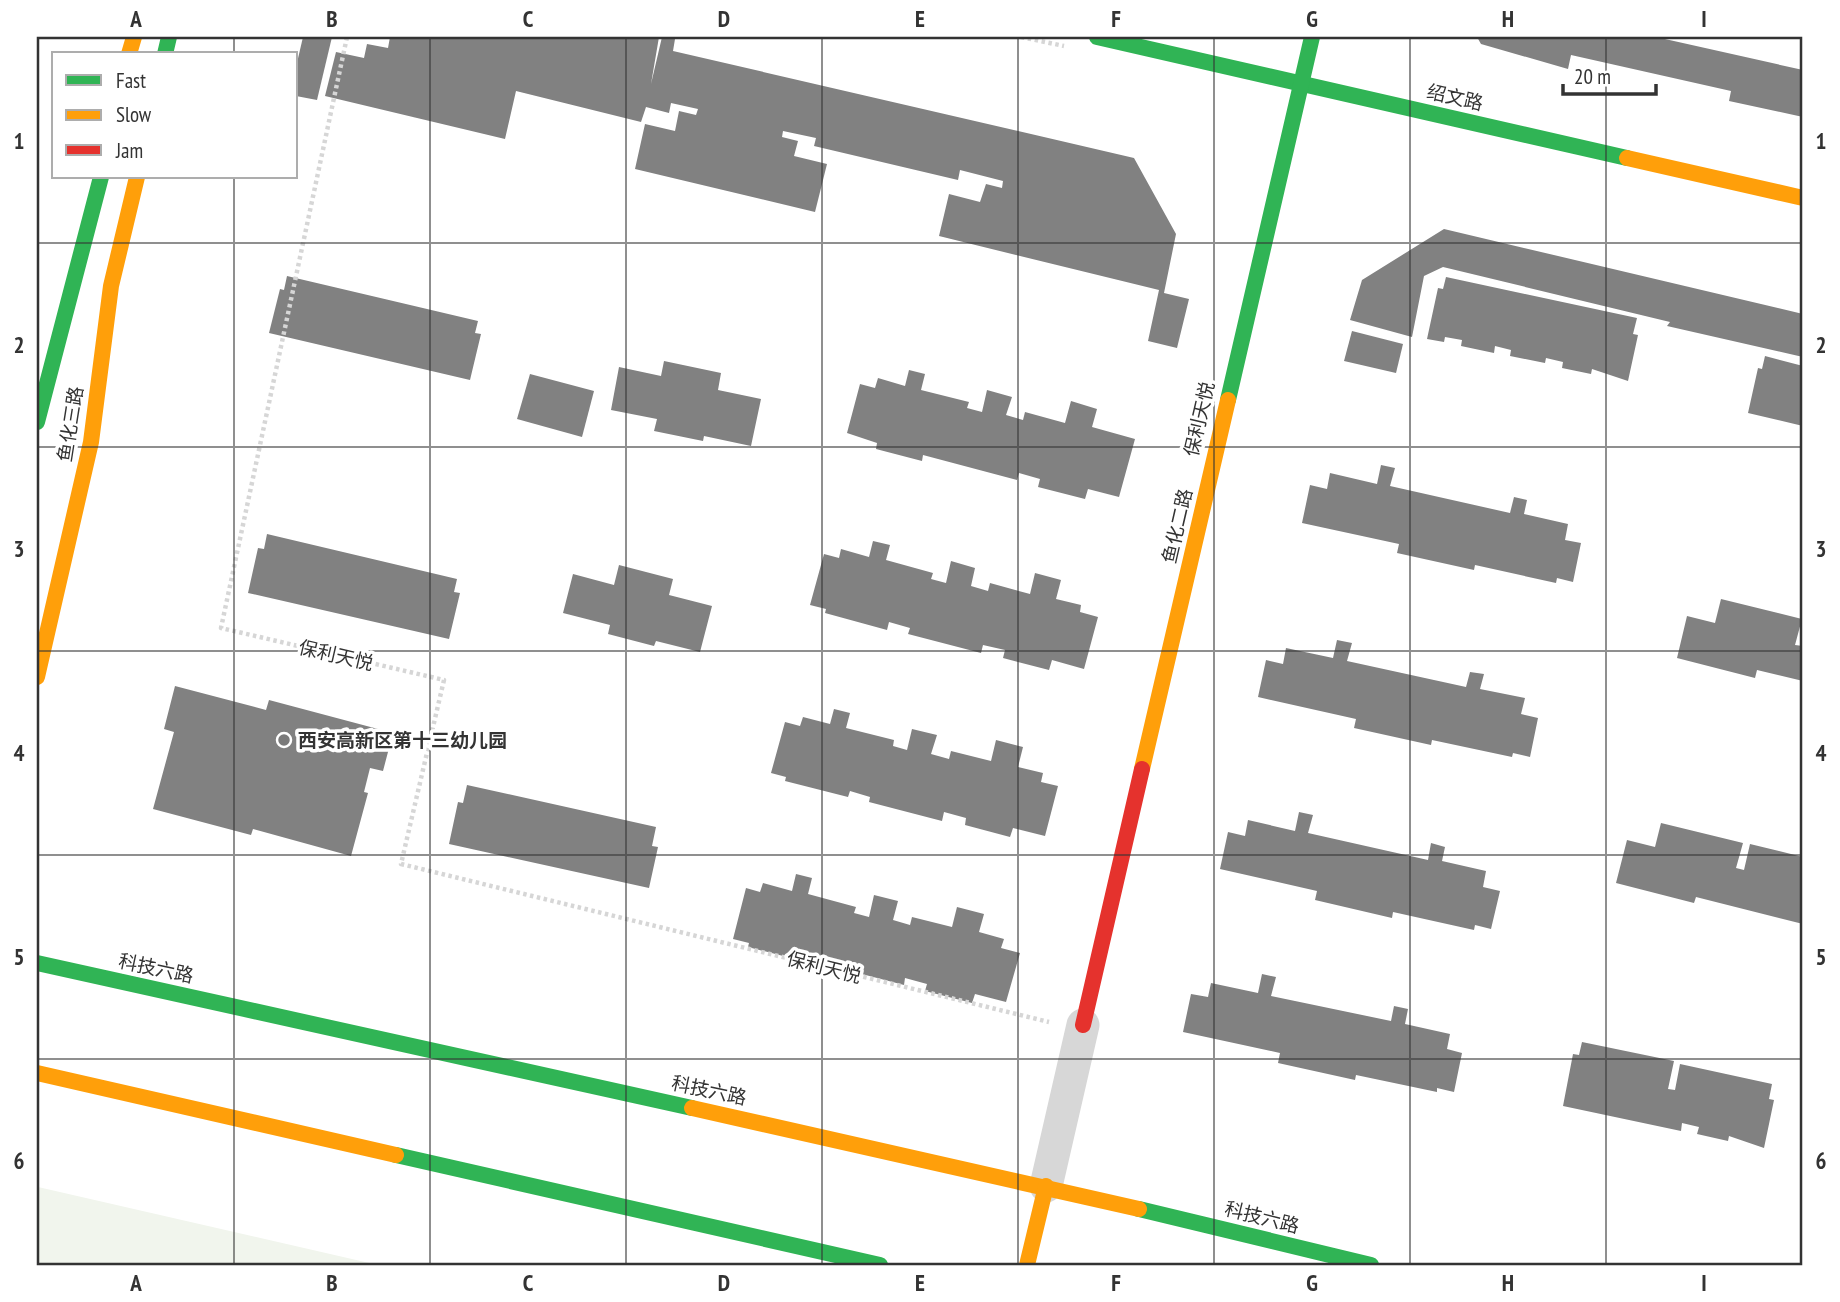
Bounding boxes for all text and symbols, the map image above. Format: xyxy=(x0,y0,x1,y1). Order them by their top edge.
text: A xyxy=(129,4,142,33)
text: B xyxy=(326,4,338,33)
text: C xyxy=(523,4,534,33)
text: D xyxy=(718,4,730,33)
text: E xyxy=(915,4,925,33)
text: F xyxy=(1111,4,1121,33)
text: G xyxy=(1306,4,1318,33)
text: H xyxy=(1502,4,1514,33)
text: I xyxy=(1701,4,1707,33)
legend xyxy=(52,52,298,178)
scale bar xyxy=(1563,52,1656,96)
text: 20 m xyxy=(1574,63,1611,90)
text: Fast xyxy=(116,67,146,94)
street label: 绍文路 xyxy=(1425,79,1485,115)
text: Slow xyxy=(116,101,152,128)
text: 1 xyxy=(14,126,25,155)
text: 1 xyxy=(1816,126,1827,155)
text: Jam xyxy=(115,137,143,164)
text: 2 xyxy=(14,330,25,359)
text: 2 xyxy=(1816,330,1827,359)
street label: 保利天悦 xyxy=(1179,379,1219,459)
street label: 鱼化三路 xyxy=(52,385,88,463)
street label: 鱼化二路 xyxy=(1157,486,1197,566)
text: 3 xyxy=(14,534,25,563)
text: 3 xyxy=(1816,534,1827,563)
street label: 保利天悦 xyxy=(296,635,376,675)
place label: 西安高新区第十三幼儿园 xyxy=(298,728,507,752)
marker: 西安高新区第十三幼儿园 xyxy=(276,732,292,748)
text: 4 xyxy=(14,738,25,767)
text: 4 xyxy=(1816,738,1827,767)
text: 5 xyxy=(14,942,25,971)
text: 5 xyxy=(1816,942,1827,971)
street label: 保利天悦 xyxy=(784,946,864,988)
street label: 科技六路 xyxy=(116,948,196,988)
street label: 科技六路 xyxy=(669,1070,749,1110)
text: 6 xyxy=(14,1146,25,1175)
text: 6 xyxy=(1816,1146,1827,1175)
street label: 科技六路 xyxy=(1222,1196,1302,1238)
text: A xyxy=(129,1268,142,1297)
text: B xyxy=(326,1268,338,1297)
text: C xyxy=(523,1268,534,1297)
text: D xyxy=(718,1268,730,1297)
text: E xyxy=(915,1268,925,1297)
text: F xyxy=(1111,1268,1121,1297)
text: G xyxy=(1306,1268,1318,1297)
text: H xyxy=(1502,1268,1514,1297)
text: I xyxy=(1701,1268,1707,1297)

